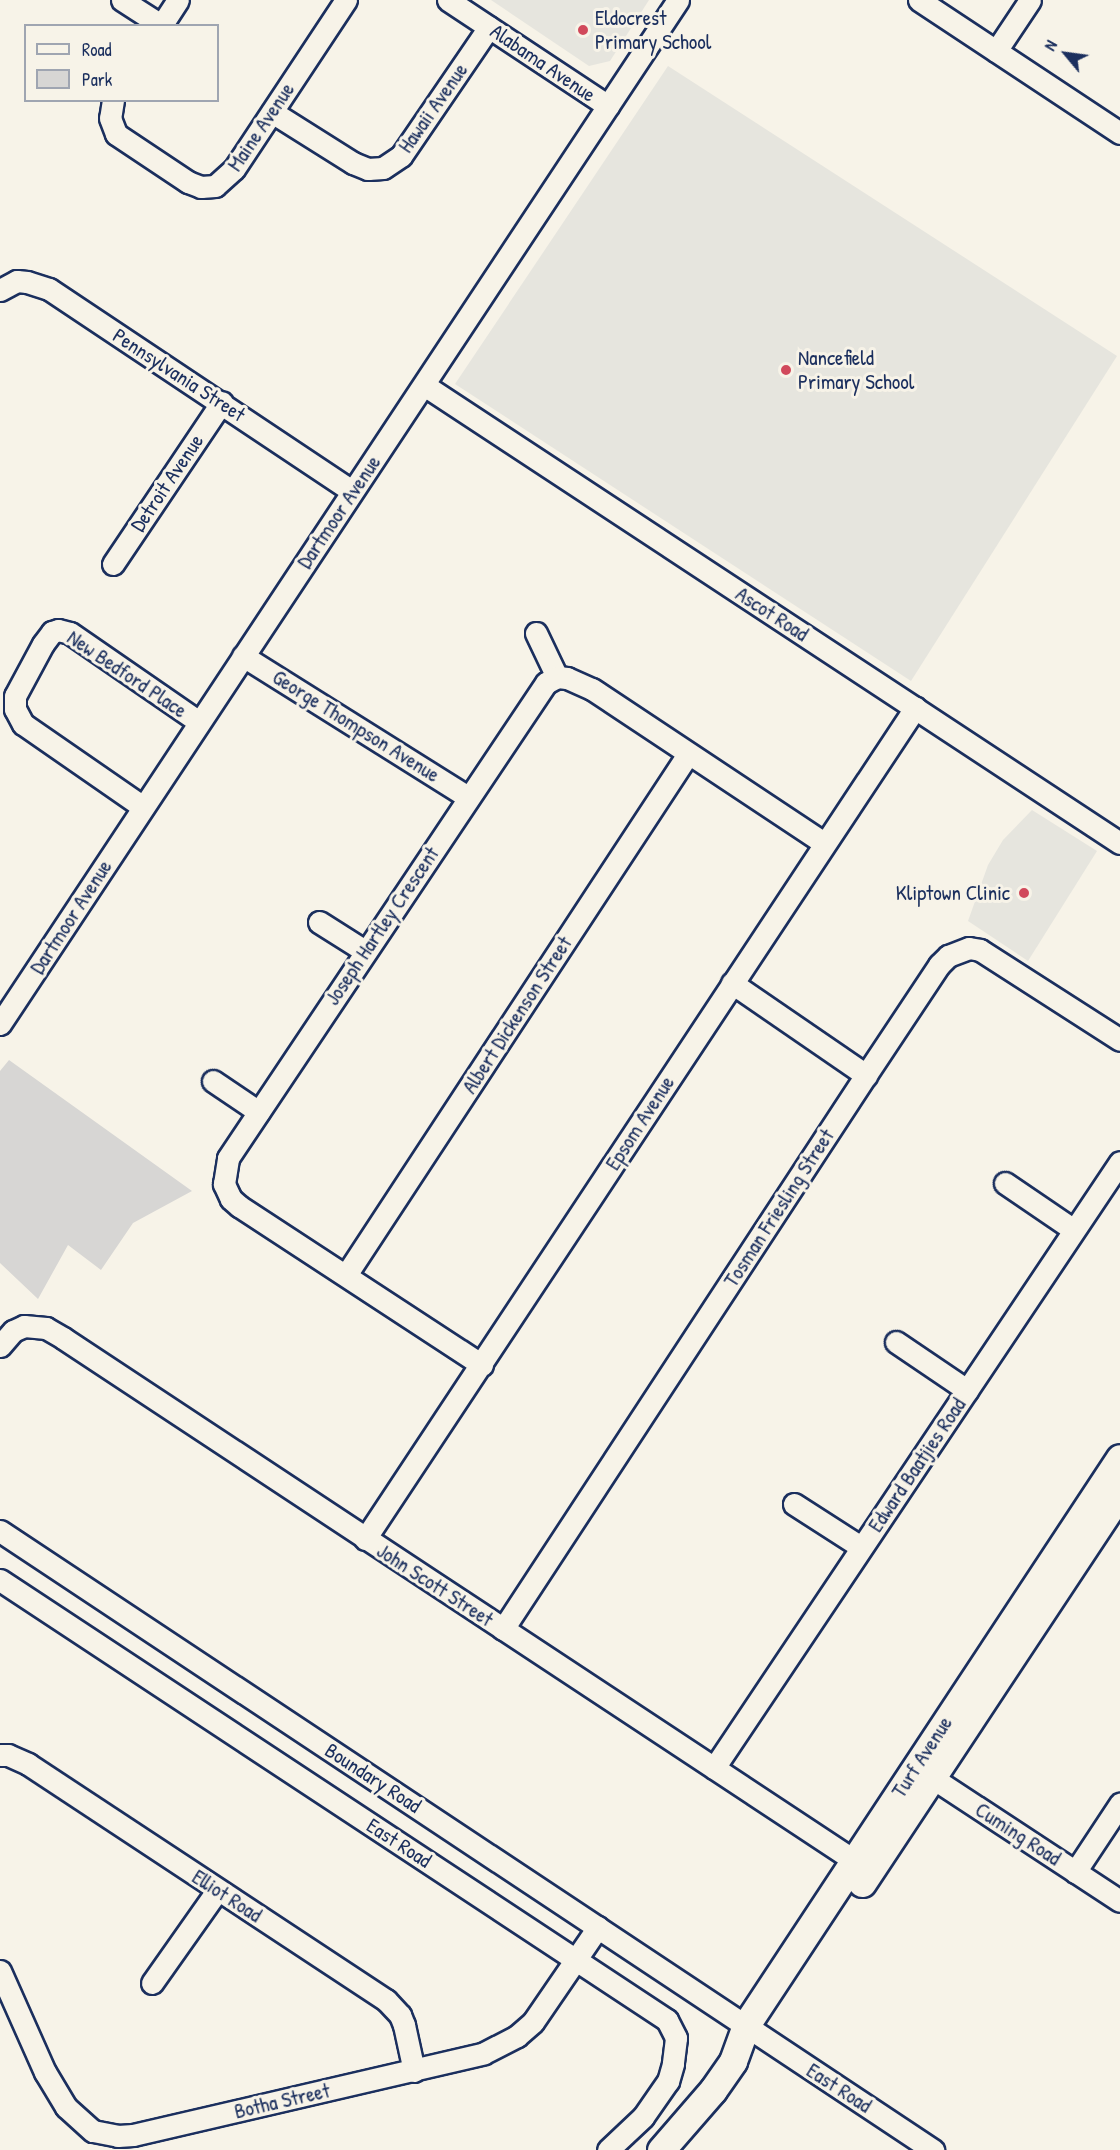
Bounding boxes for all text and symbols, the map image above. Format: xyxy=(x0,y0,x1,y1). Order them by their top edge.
place label: Eldocrest Primary School xyxy=(595,5,711,55)
street label: Alabama Avenue xyxy=(486,19,600,107)
marker: Eldocrest Primary School xyxy=(576,23,590,37)
legend xyxy=(24,24,219,102)
north arrow xyxy=(1036,24,1096,84)
text: N xyxy=(1039,36,1062,54)
text: Road xyxy=(82,37,112,62)
street label: Hawaii Avenue xyxy=(393,58,473,158)
text: Park xyxy=(82,67,112,92)
street label: Maine Avenue xyxy=(222,78,300,176)
street label: Pennsylvania Street xyxy=(108,323,250,427)
place label: Nancefield Primary School xyxy=(798,345,914,395)
marker: Nancefield Primary School xyxy=(779,363,793,377)
street label: Detroit Avenue xyxy=(125,429,209,537)
street label: Dartmoor Avenue xyxy=(292,451,386,573)
street label: Ascot Road xyxy=(731,581,813,647)
street label: New Bedford Place xyxy=(62,625,192,723)
street label: George Thompson Avenue xyxy=(268,664,444,788)
street label: Joseph Hartley Crescent xyxy=(320,842,444,1010)
street label: Dartmoor Avenue xyxy=(25,855,117,979)
place label: Kliptown Clinic xyxy=(896,880,1010,906)
marker: Kliptown Clinic xyxy=(1015,884,1033,902)
street label: Albert Dickenson Street xyxy=(457,932,577,1098)
street label: Epsom Avenue xyxy=(600,1071,680,1175)
street label: Tosman Friesling Street xyxy=(719,1124,839,1292)
street label: Edward Baatjies Road xyxy=(863,1393,971,1537)
street label: John Scott Street xyxy=(372,1538,498,1632)
street label: Turf Avenue xyxy=(886,1712,958,1802)
street label: Boundary Road xyxy=(320,1738,426,1818)
street label: Cuming Road xyxy=(970,1797,1066,1871)
street label: East Road xyxy=(362,1813,436,1873)
street label: Elliot Road xyxy=(187,1864,267,1928)
street label: East Road xyxy=(802,2058,876,2118)
street label: Botha Street xyxy=(232,2078,332,2124)

